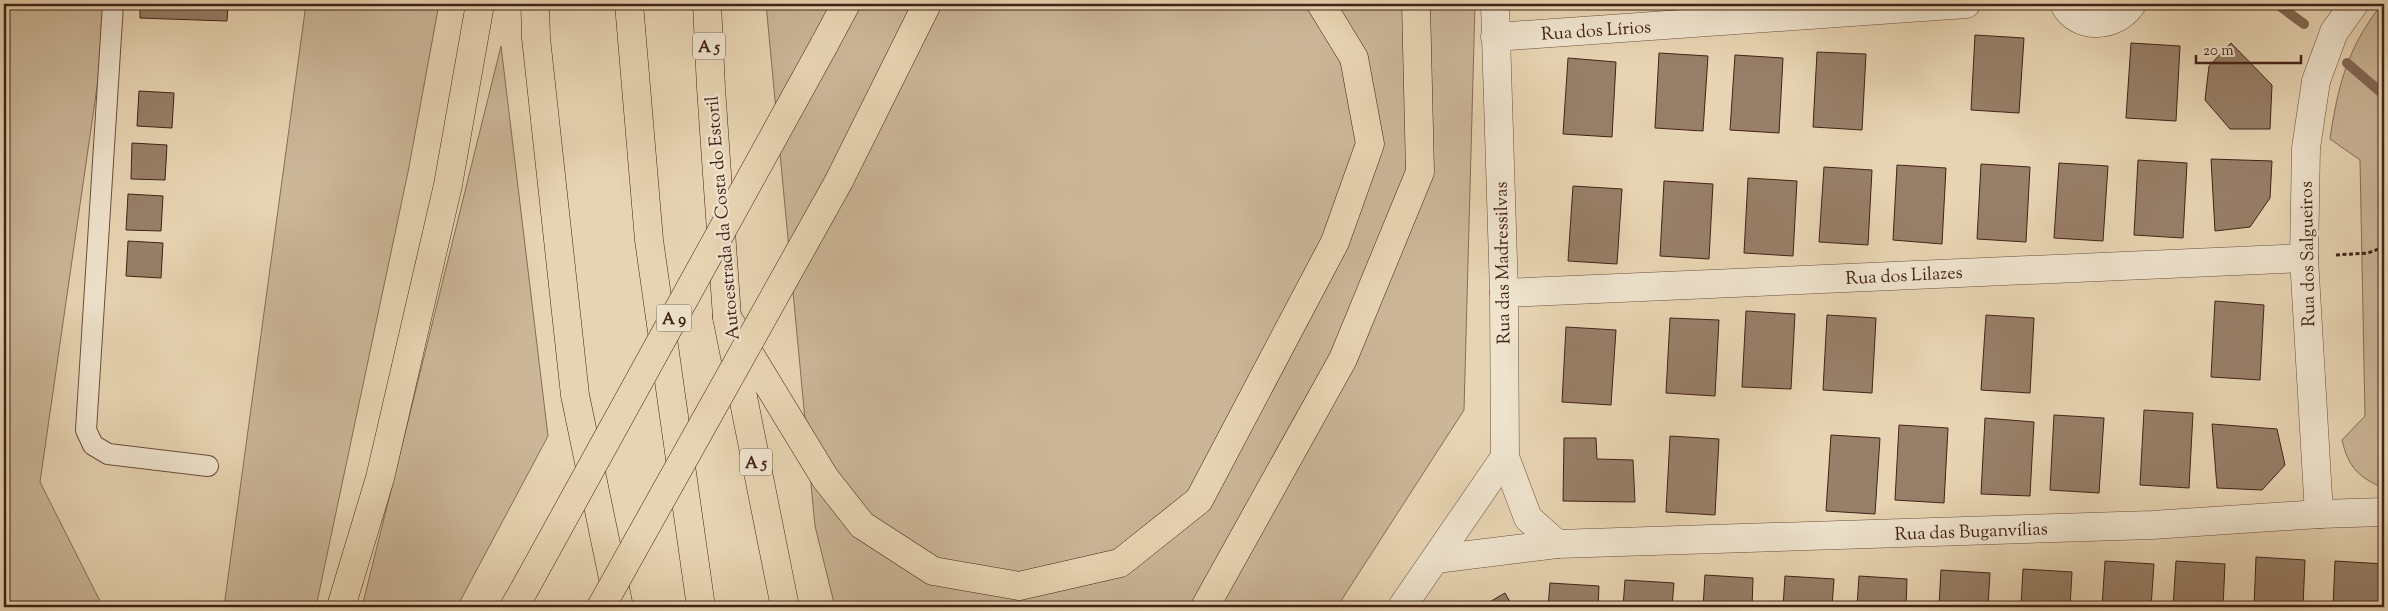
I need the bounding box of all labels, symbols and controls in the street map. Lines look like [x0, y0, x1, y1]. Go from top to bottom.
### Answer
street label: Rua dos Lírios [1540, 15, 1652, 49]
road number: A 5 [693, 32, 725, 59]
scale bar [2196, 32, 2300, 64]
text: 20 m [2203, 41, 2234, 62]
street label: Autoestrada da Costa do Estoril [700, 95, 748, 341]
street label: Rua das Madressilvas [1490, 181, 1518, 345]
street label: Rua dos Salgueiros [2295, 181, 2323, 327]
street label: Rua dos Lilazes [1845, 261, 1963, 293]
road number: A 9 [656, 304, 692, 332]
road number: A 5 [740, 448, 772, 476]
street label: Rua das Buganvílias [1894, 517, 2048, 549]

